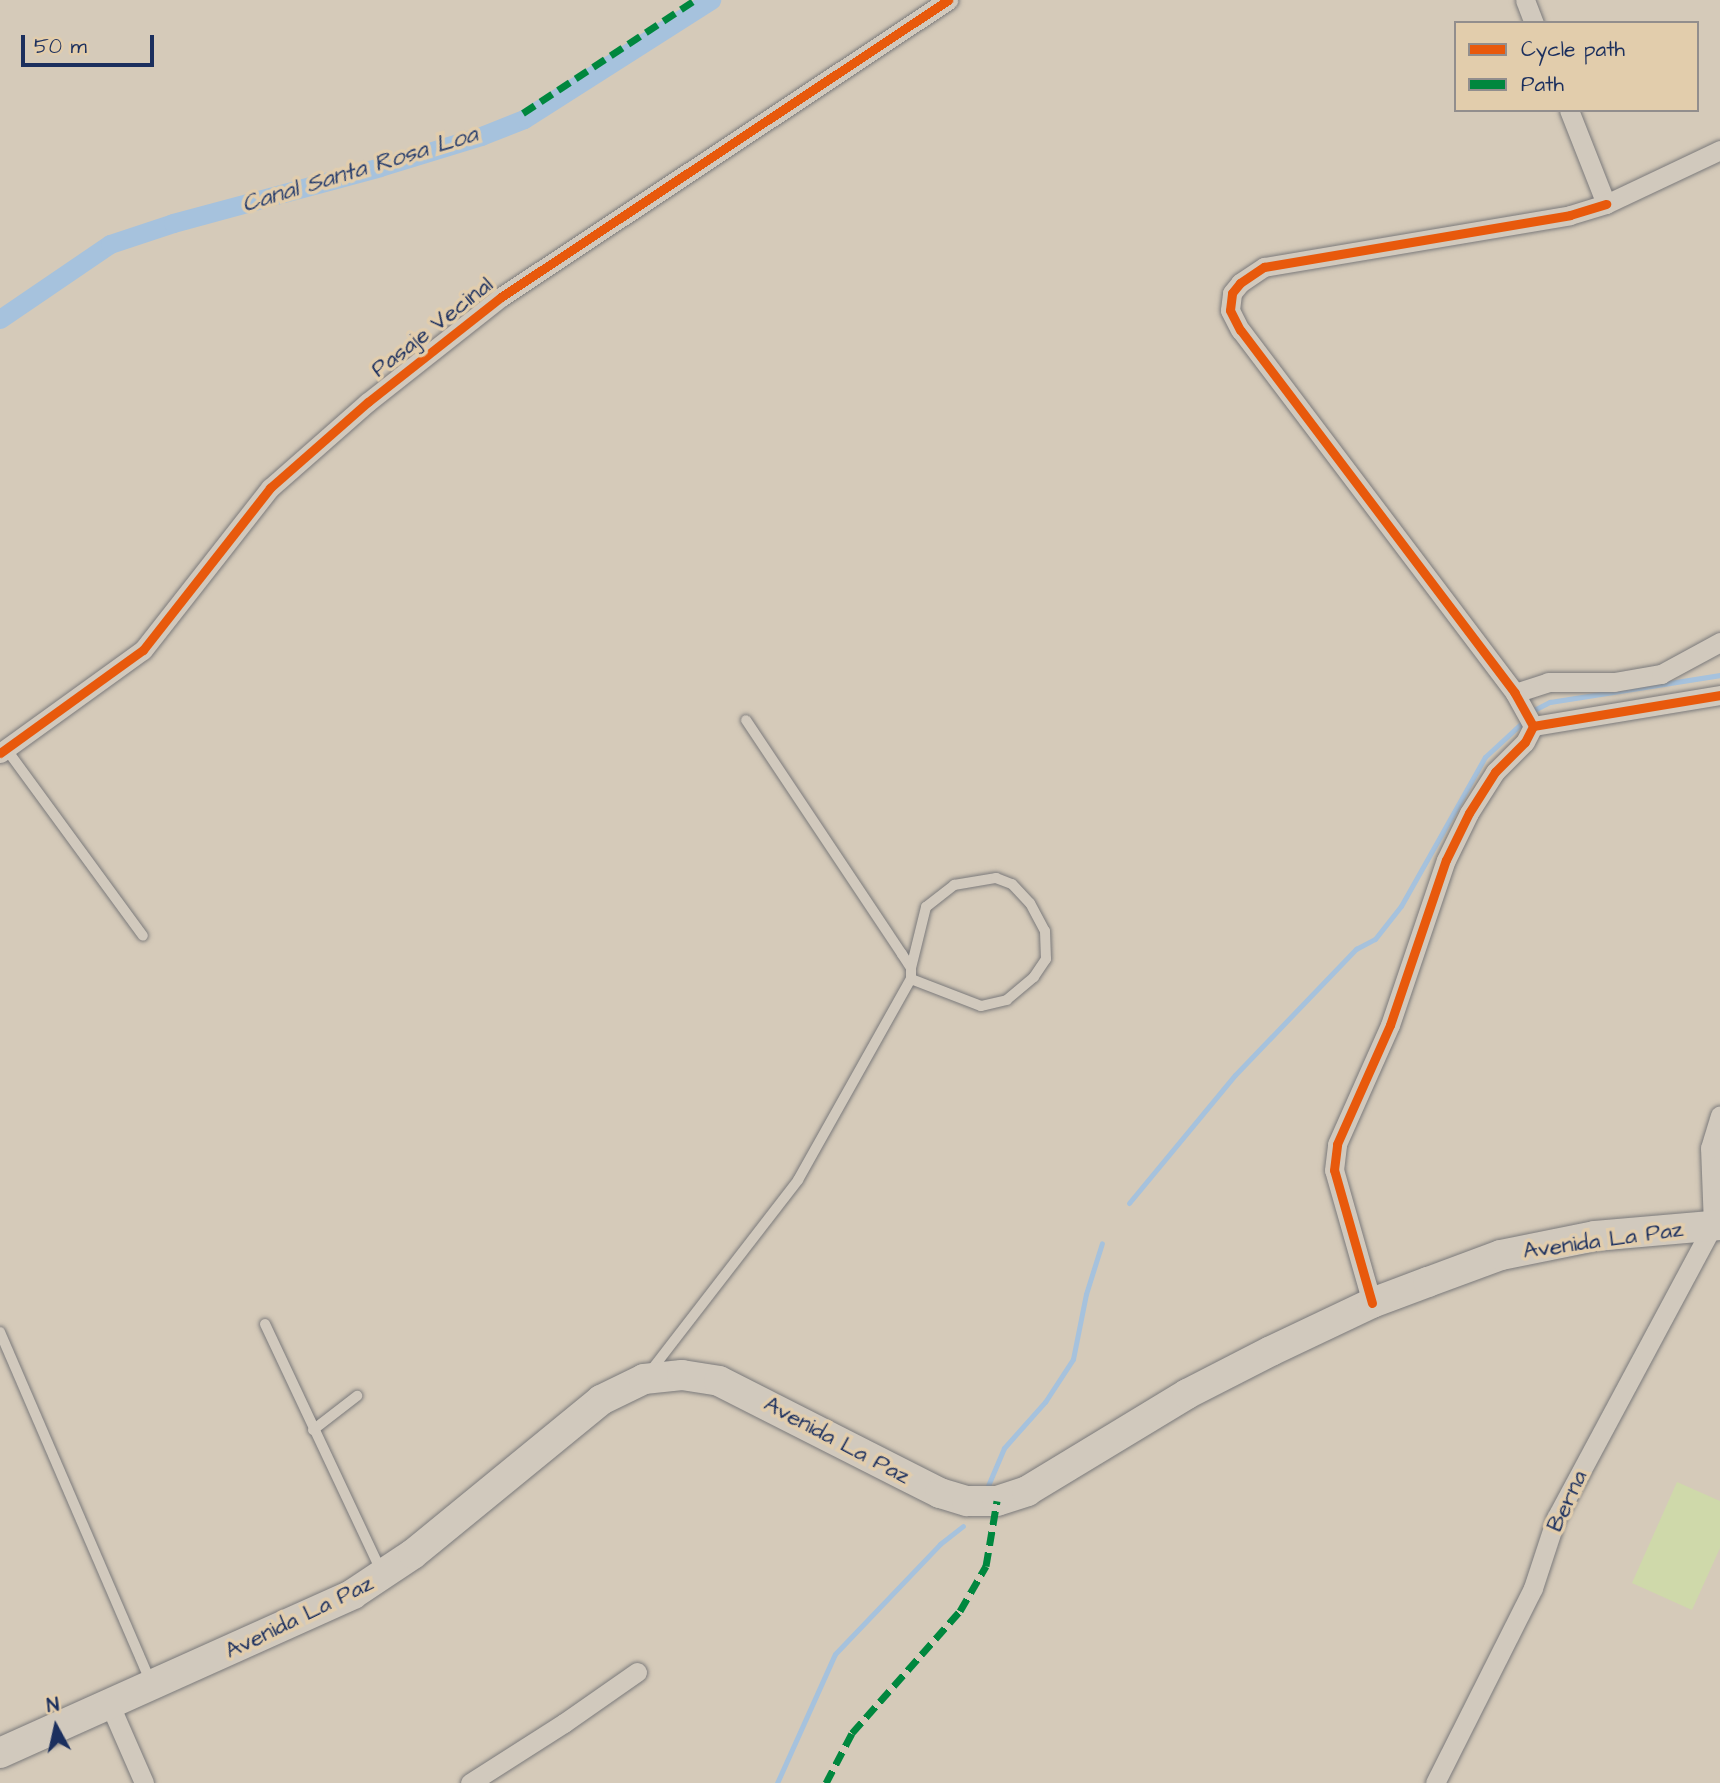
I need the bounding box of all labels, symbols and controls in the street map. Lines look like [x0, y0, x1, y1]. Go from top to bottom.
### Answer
scale bar [24, 21, 158, 65]
legend [1454, 21, 1699, 112]
text: 50 m [34, 32, 87, 61]
text: Cycle path [1521, 35, 1625, 64]
text: Path [1521, 70, 1564, 99]
water label: Canal Santa Rosa Loa [239, 120, 481, 220]
street label: Pasaje Vecinal [366, 271, 498, 383]
street label: Avenida La Paz [1521, 1215, 1685, 1265]
street label: Avenida La Paz [759, 1390, 915, 1490]
street label: Berna [1541, 1466, 1593, 1536]
street label: Avenida La Paz [220, 1569, 378, 1665]
north arrow [21, 1692, 91, 1762]
text: N [45, 1692, 61, 1720]

